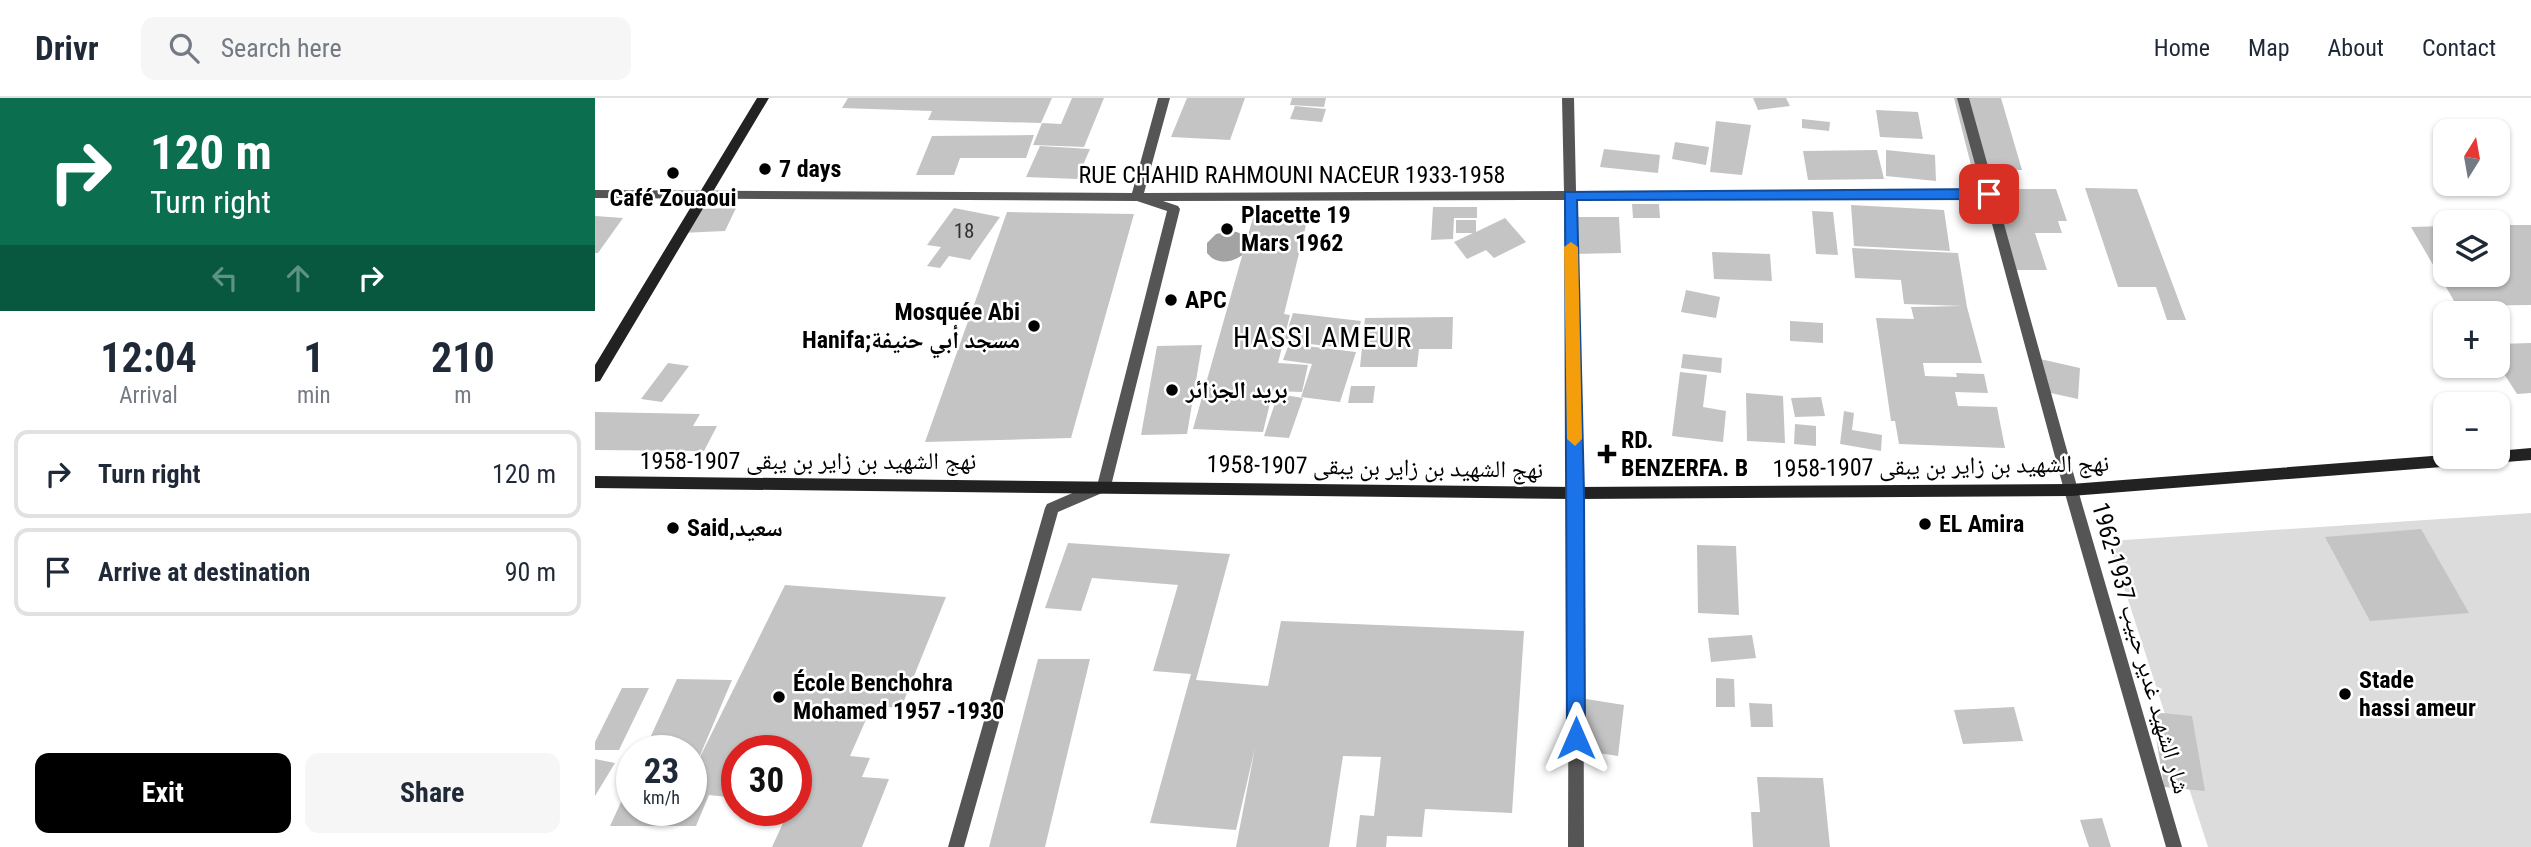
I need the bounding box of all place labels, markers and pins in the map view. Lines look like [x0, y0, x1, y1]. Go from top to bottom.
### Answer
place label: 7 days [779, 155, 841, 183]
marker: 7 days [757, 161, 773, 177]
pin [1959, 164, 2019, 224]
marker: Café Zouaoui [665, 165, 681, 181]
place label: Café Zouaoui [610, 184, 736, 212]
place label: Placette 19 Mars 1962 [1241, 201, 1351, 257]
marker: Placette 19 Mars 1962 [1219, 221, 1235, 237]
place label: APC [1185, 286, 1227, 314]
marker: APC [1163, 292, 1179, 308]
place label: Mosquée Abi Hanifa;مسجد أبي حنيفة [802, 298, 1020, 359]
marker: Mosquée Abi Hanifa;مسجد أبي حنيفة [1026, 318, 1042, 334]
place label: بريد الجزائر [1185, 376, 1288, 404]
marker: بريد الجزائر [1164, 382, 1180, 398]
place label: RD. BENZERFA. B [1621, 426, 1748, 482]
marker: RD. BENZERFA. B [1599, 446, 1615, 462]
place label: EL Amira [1939, 510, 2024, 538]
place label: Said,سعيد [687, 514, 783, 542]
marker: EL Amira [1917, 516, 1933, 532]
marker: Said,سعيد [665, 520, 681, 536]
place label: Stade hassi ameur [2359, 666, 2476, 722]
place label: École Benchohra Mohamed 1957 -1930 [793, 669, 1004, 725]
marker: Stade hassi ameur [2337, 686, 2353, 702]
marker: École Benchohra Mohamed 1957 -1930 [771, 689, 787, 705]

